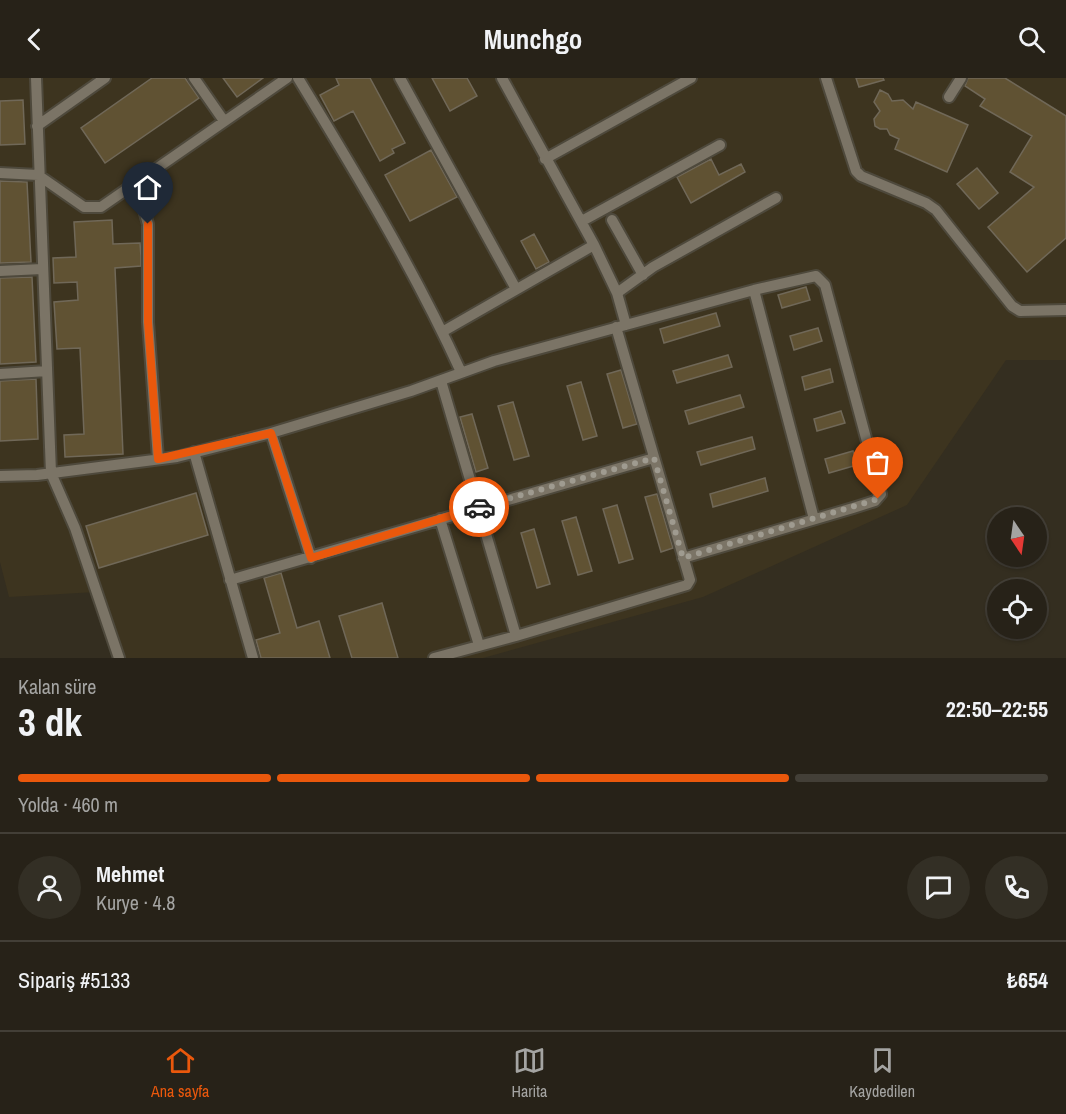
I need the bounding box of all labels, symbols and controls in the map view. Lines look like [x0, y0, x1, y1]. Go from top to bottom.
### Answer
text: Munchgo [484, 21, 582, 57]
icon: back [18, 23, 51, 56]
icon: search [1015, 23, 1048, 56]
pin [122, 162, 173, 224]
icon: home [131, 171, 164, 204]
pin [852, 437, 903, 499]
icon: bag [861, 446, 894, 479]
courier [449, 477, 509, 537]
icon: car [463, 491, 496, 524]
north arrow [987, 507, 1047, 567]
map controls [987, 507, 1047, 639]
button: locate [987, 579, 1047, 639]
text: Kalan süre [18, 673, 96, 700]
text: 22:50–22:55 [946, 694, 1048, 724]
text: 3 dk [18, 696, 82, 748]
text: Yolda · 460 m [18, 791, 118, 818]
button: person [18, 856, 81, 919]
button: chat [907, 856, 970, 919]
button: phone [985, 856, 1048, 919]
text: Mehmet [96, 859, 164, 889]
text: Kurye · 4.8 [96, 889, 175, 916]
text: Sipariş #5133 [18, 965, 130, 995]
text: ₺654 [1007, 965, 1048, 995]
tab: Ana sayfa [151, 1044, 209, 1102]
tab: Harita [511, 1044, 547, 1102]
tab: Kaydedilen [849, 1044, 915, 1102]

